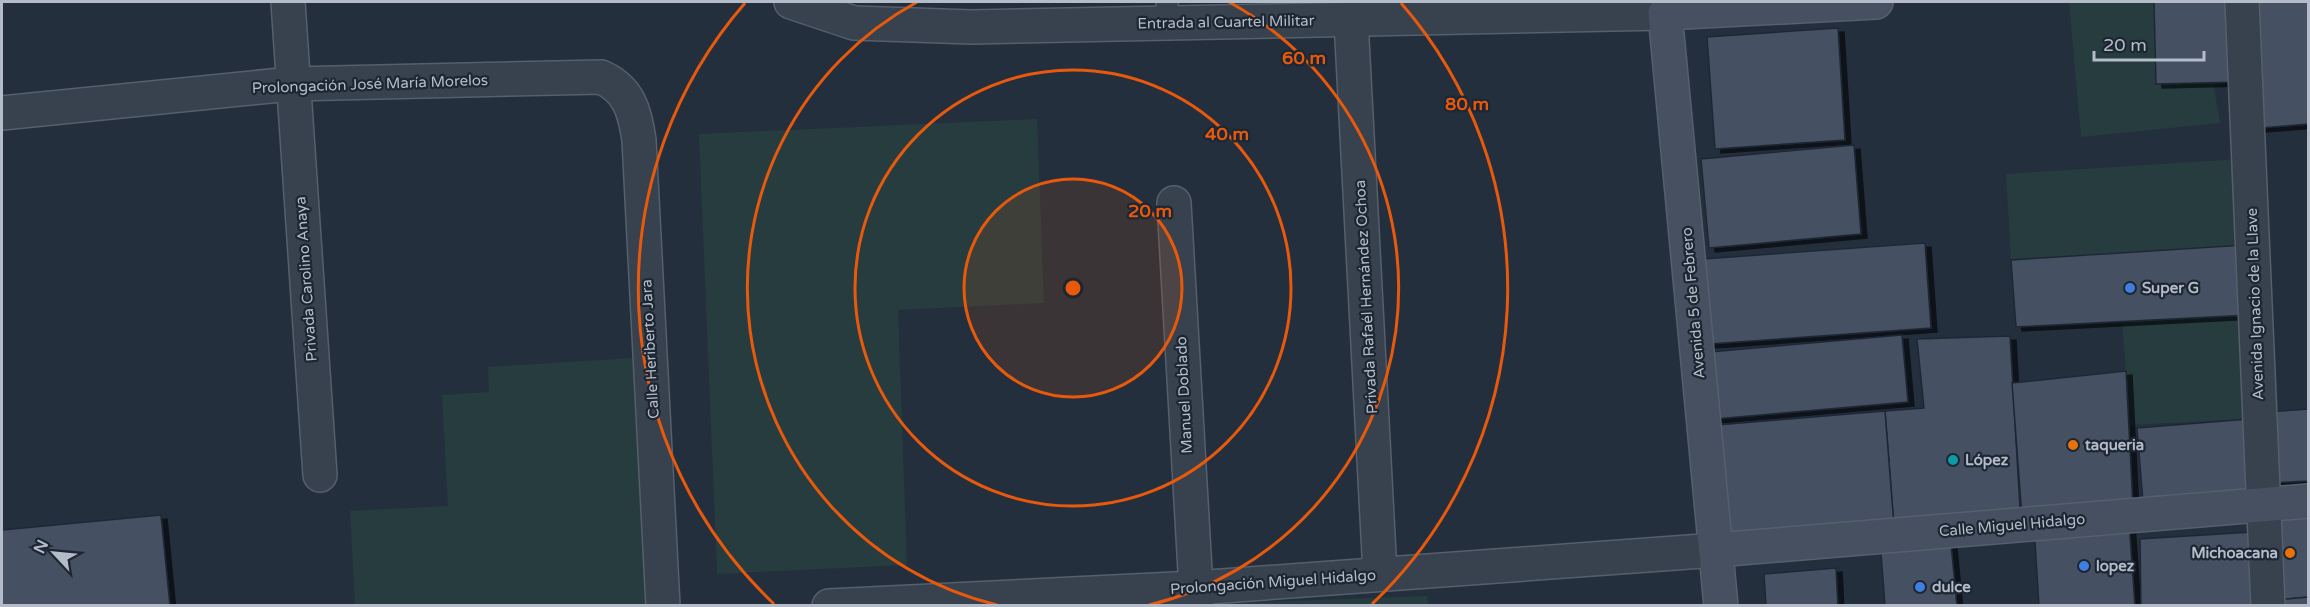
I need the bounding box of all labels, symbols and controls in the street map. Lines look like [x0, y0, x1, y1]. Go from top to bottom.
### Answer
street label: Entrada al Cuartel Militar [1137, 11, 1315, 33]
scale bar [2094, 24, 2204, 62]
text: 20 m [2103, 34, 2147, 56]
text: 60 m [1282, 47, 1326, 69]
street label: Prolongación José María Morelos [252, 71, 488, 97]
text: 80 m [1445, 93, 1489, 115]
text: 40 m [1205, 123, 1249, 145]
street label: Privada Rafaél Hernández Ochoa [1351, 179, 1381, 415]
street label: Privada Carolino Anaya [291, 196, 321, 362]
text: 20 m [1128, 200, 1172, 222]
street label: Avenida Ignacio de la Llave [2243, 208, 2267, 400]
street label: Avenida 5 de Febrero [1677, 227, 1709, 379]
centre of rings [1063, 278, 1083, 298]
street label: Calle Heriberto Jara [637, 279, 663, 419]
place label: Super G [2142, 279, 2199, 298]
marker: Super G [2123, 281, 2137, 295]
street label: Manuel Doblado [1172, 336, 1196, 454]
place label: taqueria [2084, 436, 2144, 455]
marker: taqueria [2066, 438, 2080, 452]
place label: López [1965, 451, 2009, 470]
marker: López [1946, 453, 1960, 467]
street label: Calle Miguel Hidalgo [1938, 510, 2086, 540]
north arrow [24, 523, 84, 583]
text: N [30, 537, 53, 557]
place label: Michoacana [2191, 544, 2278, 562]
marker: Michoacana [2283, 546, 2297, 560]
place label: lopez [2096, 557, 2135, 576]
marker: lopez [2077, 559, 2091, 573]
street label: Prolongación Miguel Hidalgo [1169, 566, 1377, 598]
place label: dulce [1932, 578, 1971, 596]
marker: dulce [1913, 580, 1927, 594]

